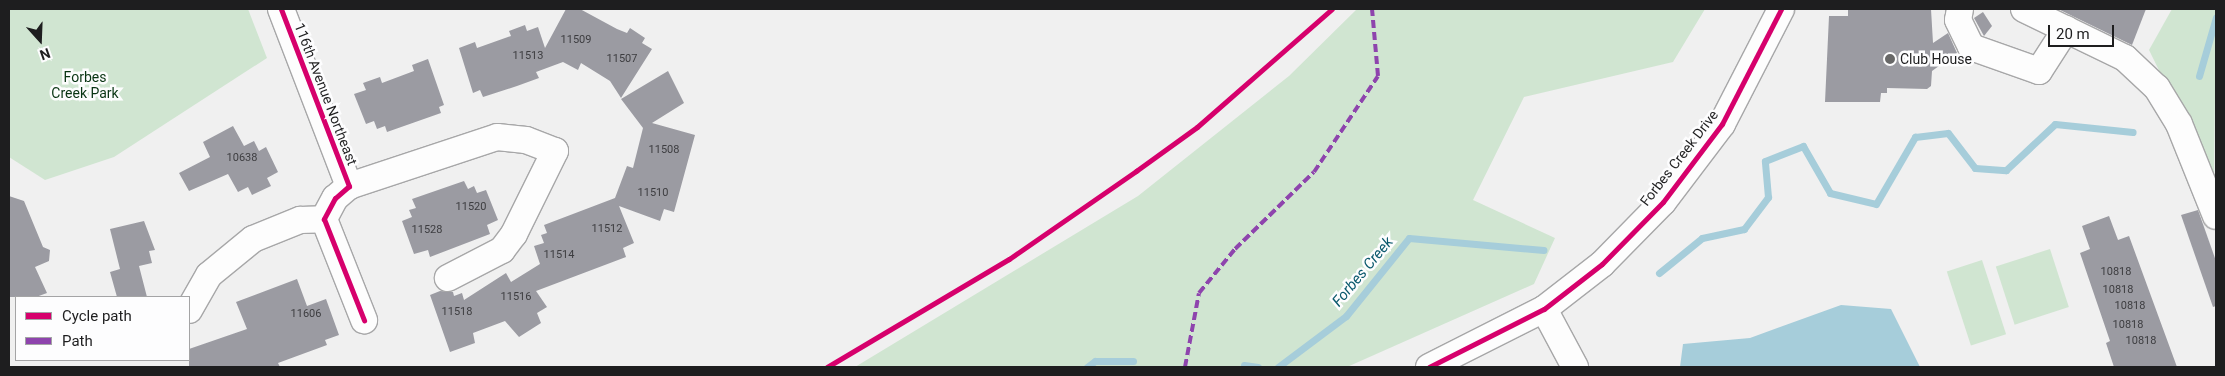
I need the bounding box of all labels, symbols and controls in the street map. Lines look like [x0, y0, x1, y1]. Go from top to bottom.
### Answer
north arrow [15, 15, 65, 65]
scale bar [2050, 15, 2116, 47]
street label: 116th Avenue Northeast [291, 21, 361, 167]
text: 20 m [2056, 25, 2090, 43]
house number: 11509 [561, 33, 591, 47]
text: N [38, 45, 53, 63]
house number: 11513 [513, 49, 543, 63]
place label: Club House [1900, 51, 1972, 67]
house number: 11507 [607, 52, 637, 66]
marker: Club House [1884, 53, 1896, 65]
park label: Forbes Creek Park [51, 69, 119, 102]
street label: Forbes Creek Drive [1636, 107, 1722, 209]
house number: 11508 [649, 143, 679, 157]
house number: 10638 [227, 151, 257, 165]
house number: 11510 [638, 186, 668, 200]
house number: 11520 [456, 200, 486, 214]
house number: 11512 [592, 222, 622, 236]
house number: 11528 [412, 223, 442, 237]
water label: Forbes Creek [1329, 234, 1397, 310]
house number: 11514 [544, 248, 574, 262]
house number: 10818 [2101, 265, 2131, 279]
house number: 10818 [2103, 283, 2133, 297]
house number: 11516 [501, 290, 531, 304]
legend [15, 296, 190, 361]
house number: 10818 [2115, 299, 2145, 313]
house number: 11518 [442, 305, 472, 319]
text: Cycle path [62, 307, 132, 325]
house number: 11606 [291, 307, 321, 321]
house number: 10818 [2113, 318, 2143, 332]
text: Path [62, 332, 93, 350]
house number: 10818 [2126, 334, 2156, 348]

